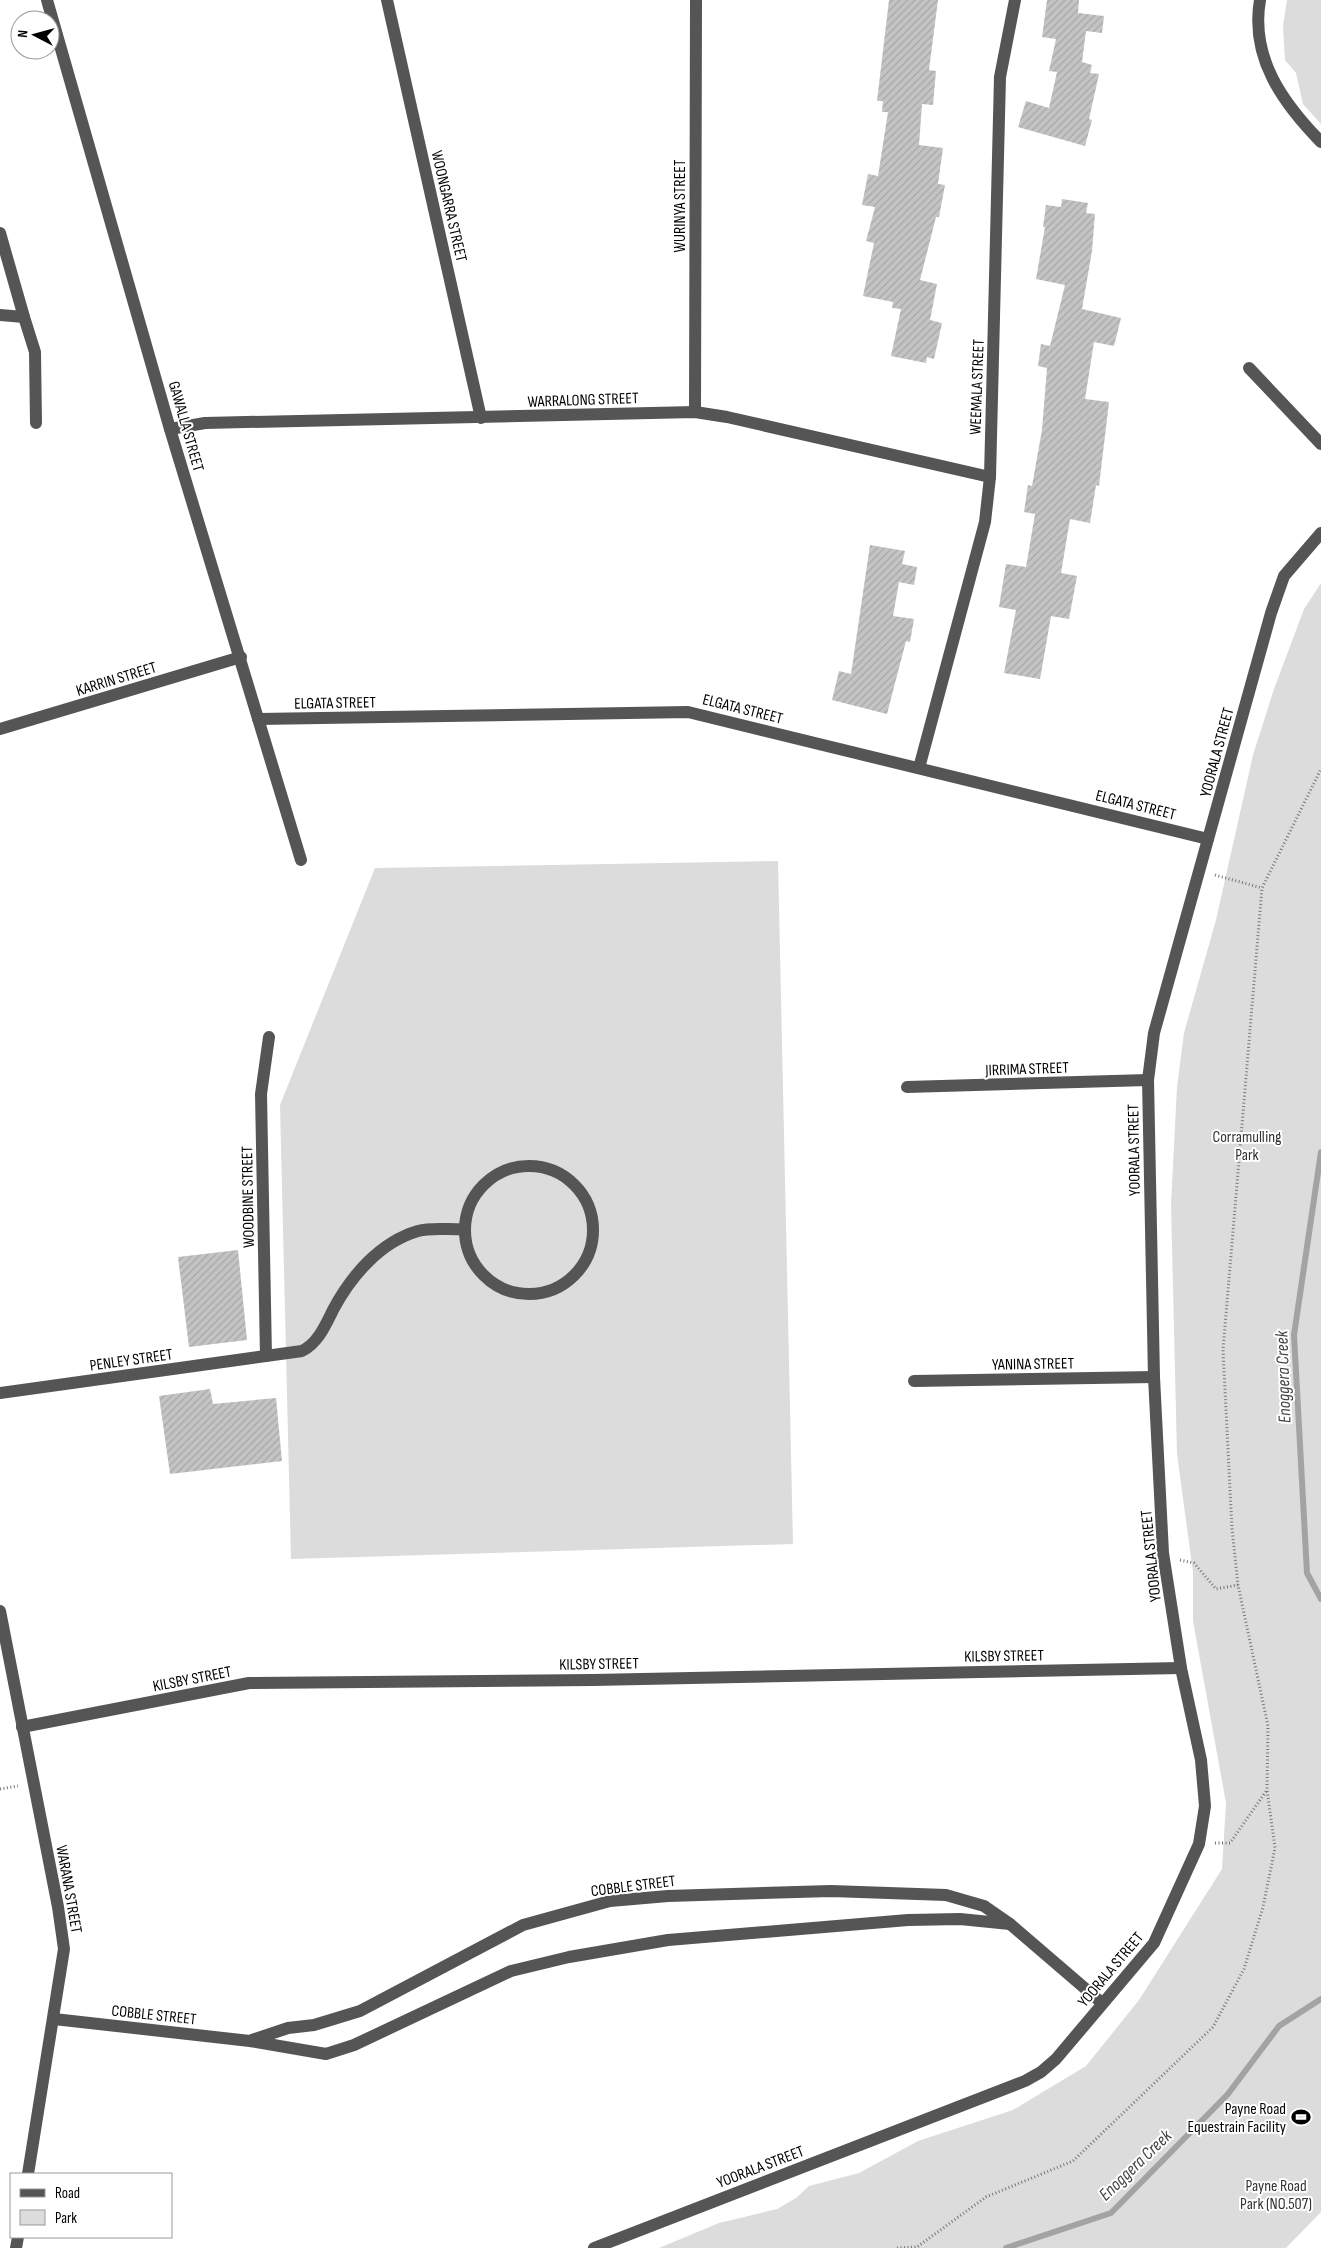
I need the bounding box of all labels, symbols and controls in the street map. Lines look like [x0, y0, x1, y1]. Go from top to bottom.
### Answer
north arrow [10, 10, 60, 60]
text: N [14, 29, 31, 38]
street label: WOONGARRA STREET [427, 149, 471, 264]
street label: WURINYA STREET [671, 159, 690, 252]
street label: WEEMALA STREET [966, 338, 989, 435]
street label: GAWALLA STREET [164, 379, 208, 474]
street label: WARRALONG STREET [527, 389, 639, 412]
street label: KARRIN STREET [74, 658, 159, 701]
street label: ELGATA STREET [701, 690, 785, 729]
street label: ELGATA STREET [294, 693, 377, 714]
street label: YOORALA STREET [1196, 705, 1239, 799]
street label: ELGATA STREET [1094, 786, 1178, 825]
street label: JIRRIMA STREET [984, 1059, 1070, 1080]
street label: YOORALA STREET [1124, 1103, 1145, 1196]
park label: Corramulling Park [1213, 1128, 1281, 1165]
street label: WOODBINE STREET [238, 1145, 259, 1248]
water label: Enoggera Creek [1271, 1329, 1296, 1424]
street label: PENLEY STREET [89, 1345, 174, 1376]
street label: YANINA STREET [992, 1354, 1075, 1375]
street label: YOORALA STREET [1137, 1509, 1166, 1603]
street label: KILSBY STREET [964, 1646, 1044, 1667]
street label: KILSBY STREET [559, 1654, 639, 1675]
street label: KILSBY STREET [151, 1662, 234, 1696]
street label: WARANA STREET [51, 1844, 86, 1935]
street label: COBBLE STREET [590, 1872, 677, 1901]
street label: YOORALA STREET [1074, 1928, 1148, 2011]
street label: COBBLE STREET [111, 2002, 198, 2029]
place label: Payne Road Equestrain Facility [1188, 2100, 1286, 2137]
sports icon: Payne Road Equestrain Facility [1290, 2106, 1312, 2128]
water label: Enoggera Creek [1095, 2125, 1177, 2205]
street label: YOORALA STREET [714, 2142, 807, 2193]
legend [10, 2173, 172, 2238]
park label: Payne Road Park (NO.507) [1240, 2177, 1312, 2214]
text: Road [55, 2184, 80, 2203]
text: Park [55, 2209, 77, 2228]

